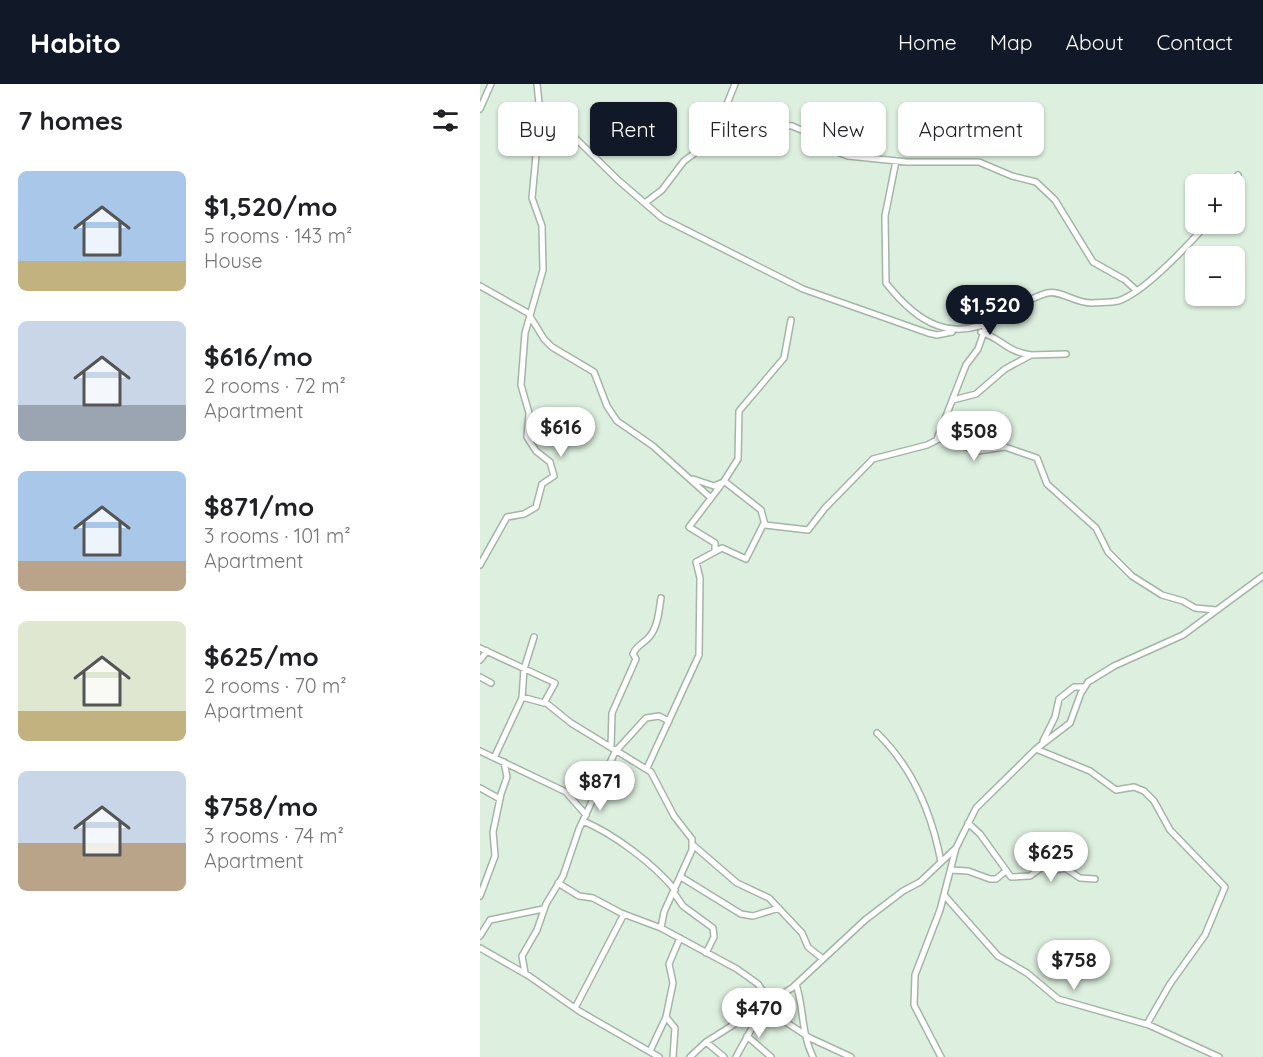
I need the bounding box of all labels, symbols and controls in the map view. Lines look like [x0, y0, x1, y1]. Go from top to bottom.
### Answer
text: Habito [30, 25, 121, 60]
text: Home [898, 29, 957, 55]
text: Map [990, 29, 1033, 55]
text: About [1066, 29, 1124, 55]
text: Contact [1157, 29, 1233, 55]
chip: Buy [498, 102, 578, 156]
chip: Rent [590, 102, 677, 156]
chip: Filters [689, 102, 789, 156]
chip: New [801, 102, 886, 156]
chip: Apartment [898, 102, 1044, 156]
text: 7 homes [18, 104, 123, 137]
icon: filters [429, 104, 462, 137]
map controls [1185, 174, 1245, 306]
button: + [1185, 174, 1245, 234]
text: $1,520/mo [204, 190, 337, 223]
icon: home [66, 195, 138, 267]
text: 5 rooms · 143 m² [204, 223, 352, 248]
button: − [1185, 246, 1245, 306]
text: House [204, 248, 263, 273]
pin: $1,520 [941, 285, 1039, 336]
text: $1,520 [960, 292, 1020, 317]
text: $616/mo [204, 340, 313, 373]
icon: home [66, 345, 138, 417]
text: 2 rooms · 72 m² [204, 373, 346, 398]
text: Apartment [204, 398, 304, 423]
pin: $616 [525, 407, 597, 458]
pin: $508 [938, 411, 1010, 462]
text: $616 [540, 414, 582, 439]
text: $508 [951, 418, 997, 443]
text: $871/mo [204, 490, 314, 523]
icon: home [66, 495, 138, 567]
text: 3 rooms · 101 m² [204, 523, 351, 548]
text: Apartment [204, 548, 304, 573]
text: $625/mo [204, 640, 319, 673]
icon: home [66, 645, 138, 717]
text: 2 rooms · 70 m² [204, 673, 347, 698]
text: Apartment [204, 698, 304, 723]
pin: $871 [564, 761, 636, 812]
text: $871 [579, 768, 621, 793]
text: $758/mo [204, 790, 318, 823]
icon: home [66, 795, 138, 867]
text: 3 rooms · 74 m² [204, 823, 344, 848]
pin: $625 [1015, 832, 1087, 883]
text: $625 [1028, 839, 1074, 864]
text: Apartment [204, 848, 304, 873]
pin: $758 [1038, 940, 1110, 991]
text: $758 [1051, 947, 1097, 972]
pin: $470 [723, 988, 795, 1039]
text: $470 [736, 995, 782, 1020]

